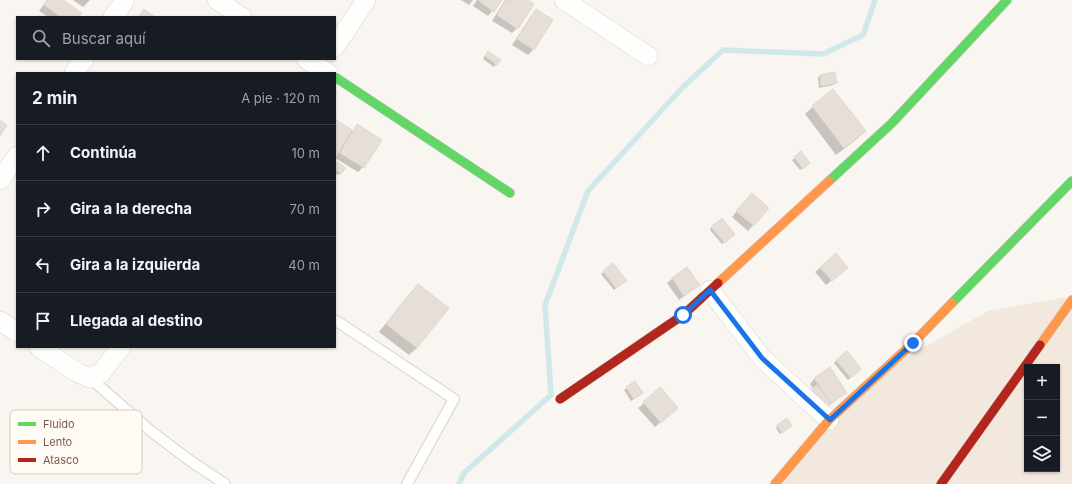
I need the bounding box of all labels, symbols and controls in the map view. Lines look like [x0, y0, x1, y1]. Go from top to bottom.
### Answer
search box [16, 16, 336, 60]
icon: search [30, 27, 52, 49]
text: Buscar aquí [62, 29, 146, 48]
text: 2 min [32, 88, 77, 108]
text: A pie · 120 m [241, 90, 320, 106]
icon: ahead [32, 142, 54, 164]
text: Continúa [70, 143, 137, 162]
text: 10 m [291, 145, 320, 161]
icon: right [32, 198, 54, 220]
text: Gira a la derecha [70, 199, 192, 218]
text: 70 m [290, 201, 320, 217]
icon: left [32, 254, 54, 276]
text: Gira a la izquierda [70, 255, 200, 274]
text: 40 m [288, 257, 320, 273]
route start [674, 306, 692, 324]
icon: arrive [32, 310, 54, 332]
text: Llegada al destino [70, 311, 203, 330]
route end [904, 334, 922, 352]
map controls [1024, 364, 1060, 472]
button: + [1024, 364, 1060, 400]
button: − [1024, 400, 1060, 436]
legend [10, 410, 142, 474]
text: Fluido [43, 417, 75, 431]
text: Lento [43, 435, 73, 449]
button: layers [1024, 436, 1060, 472]
text: Atasco [43, 453, 79, 467]

